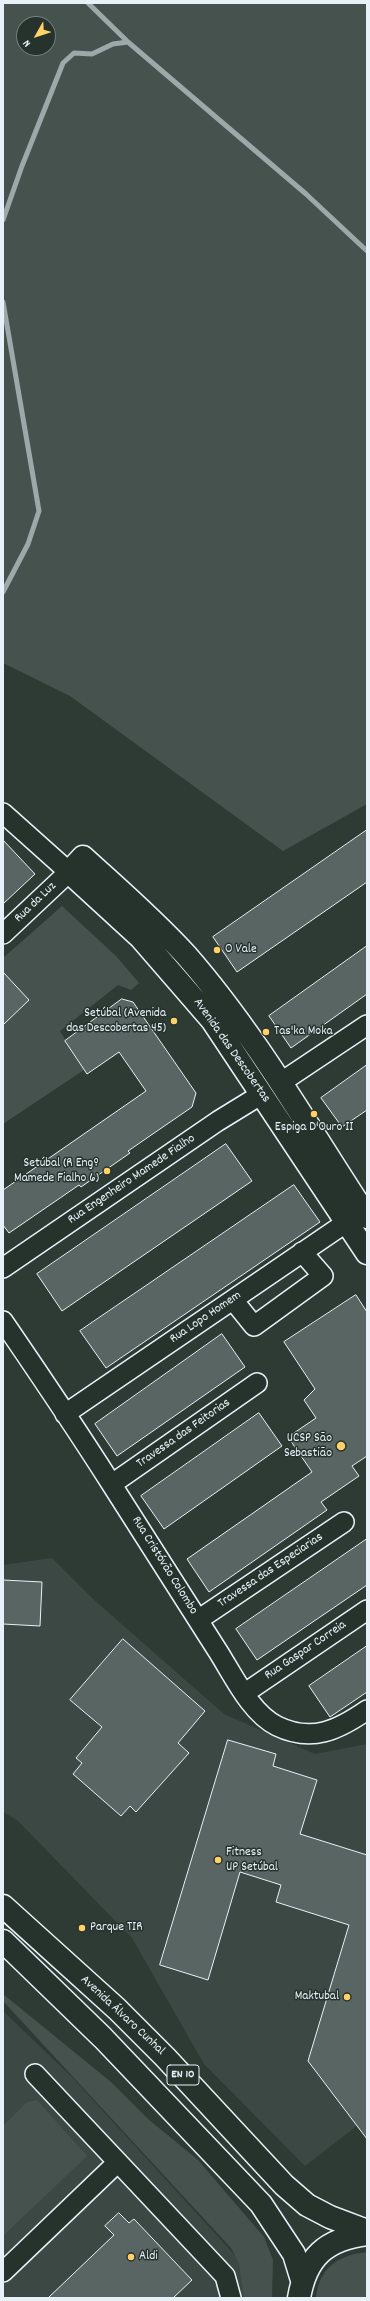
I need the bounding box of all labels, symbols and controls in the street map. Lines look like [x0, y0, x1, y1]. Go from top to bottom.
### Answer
north arrow [16, 16, 56, 56]
text: N [20, 36, 35, 50]
street label: Rua da Luz [12, 879, 60, 927]
place label: O Vale [225, 942, 257, 958]
marker: O Vale [212, 945, 222, 955]
street label: Avenida das Descobertas [189, 996, 273, 1106]
place label: Setúbal (Avenida das Descobertas 45) [66, 1006, 166, 1037]
marker: Setúbal (Avenida das Descobertas 45) [169, 1016, 179, 1026]
place label: Tas'ka Moka [274, 1024, 333, 1040]
marker: Tas'ka Moka [261, 1027, 271, 1037]
marker: Espiga D'Ouro II [309, 1109, 319, 1119]
place label: Espiga D'Ouro II [275, 1120, 353, 1136]
street label: Rua Engenheiro Mamede Fialho [65, 1132, 199, 1228]
place label: Setúbal (R Engº Mamede Fialho 6) [14, 1156, 99, 1187]
marker: Setúbal (R Engº Mamede Fialho 6) [102, 1166, 112, 1176]
street label: Rua Lopo Homem [167, 1288, 245, 1348]
street label: Travessa das Feitorias [134, 1396, 234, 1472]
place label: UCSP São Sebastião [284, 1431, 332, 1462]
marker: UCSP São Sebastião [335, 1440, 347, 1452]
street label: Rua Cristóvão Colombo [128, 1514, 200, 1618]
street label: Travessa das Especiarias [215, 1530, 327, 1612]
street label: Rua Gaspar Correia [262, 1618, 350, 1684]
place label: Fitness UP Setúbal [226, 1845, 278, 1876]
marker: Fitness UP Setúbal [213, 1855, 223, 1865]
place label: Parque TIR [90, 1920, 142, 1936]
marker: Parque TIR [77, 1923, 87, 1933]
street label: Avenida Álvaro Cunhal [76, 1973, 168, 2059]
place label: Maktubal [295, 1989, 339, 2005]
marker: Maktubal [342, 1992, 352, 2002]
road number: EN 10 [167, 2065, 199, 2085]
place label: Aldi [139, 2249, 158, 2265]
marker: Aldi [126, 2252, 136, 2262]

